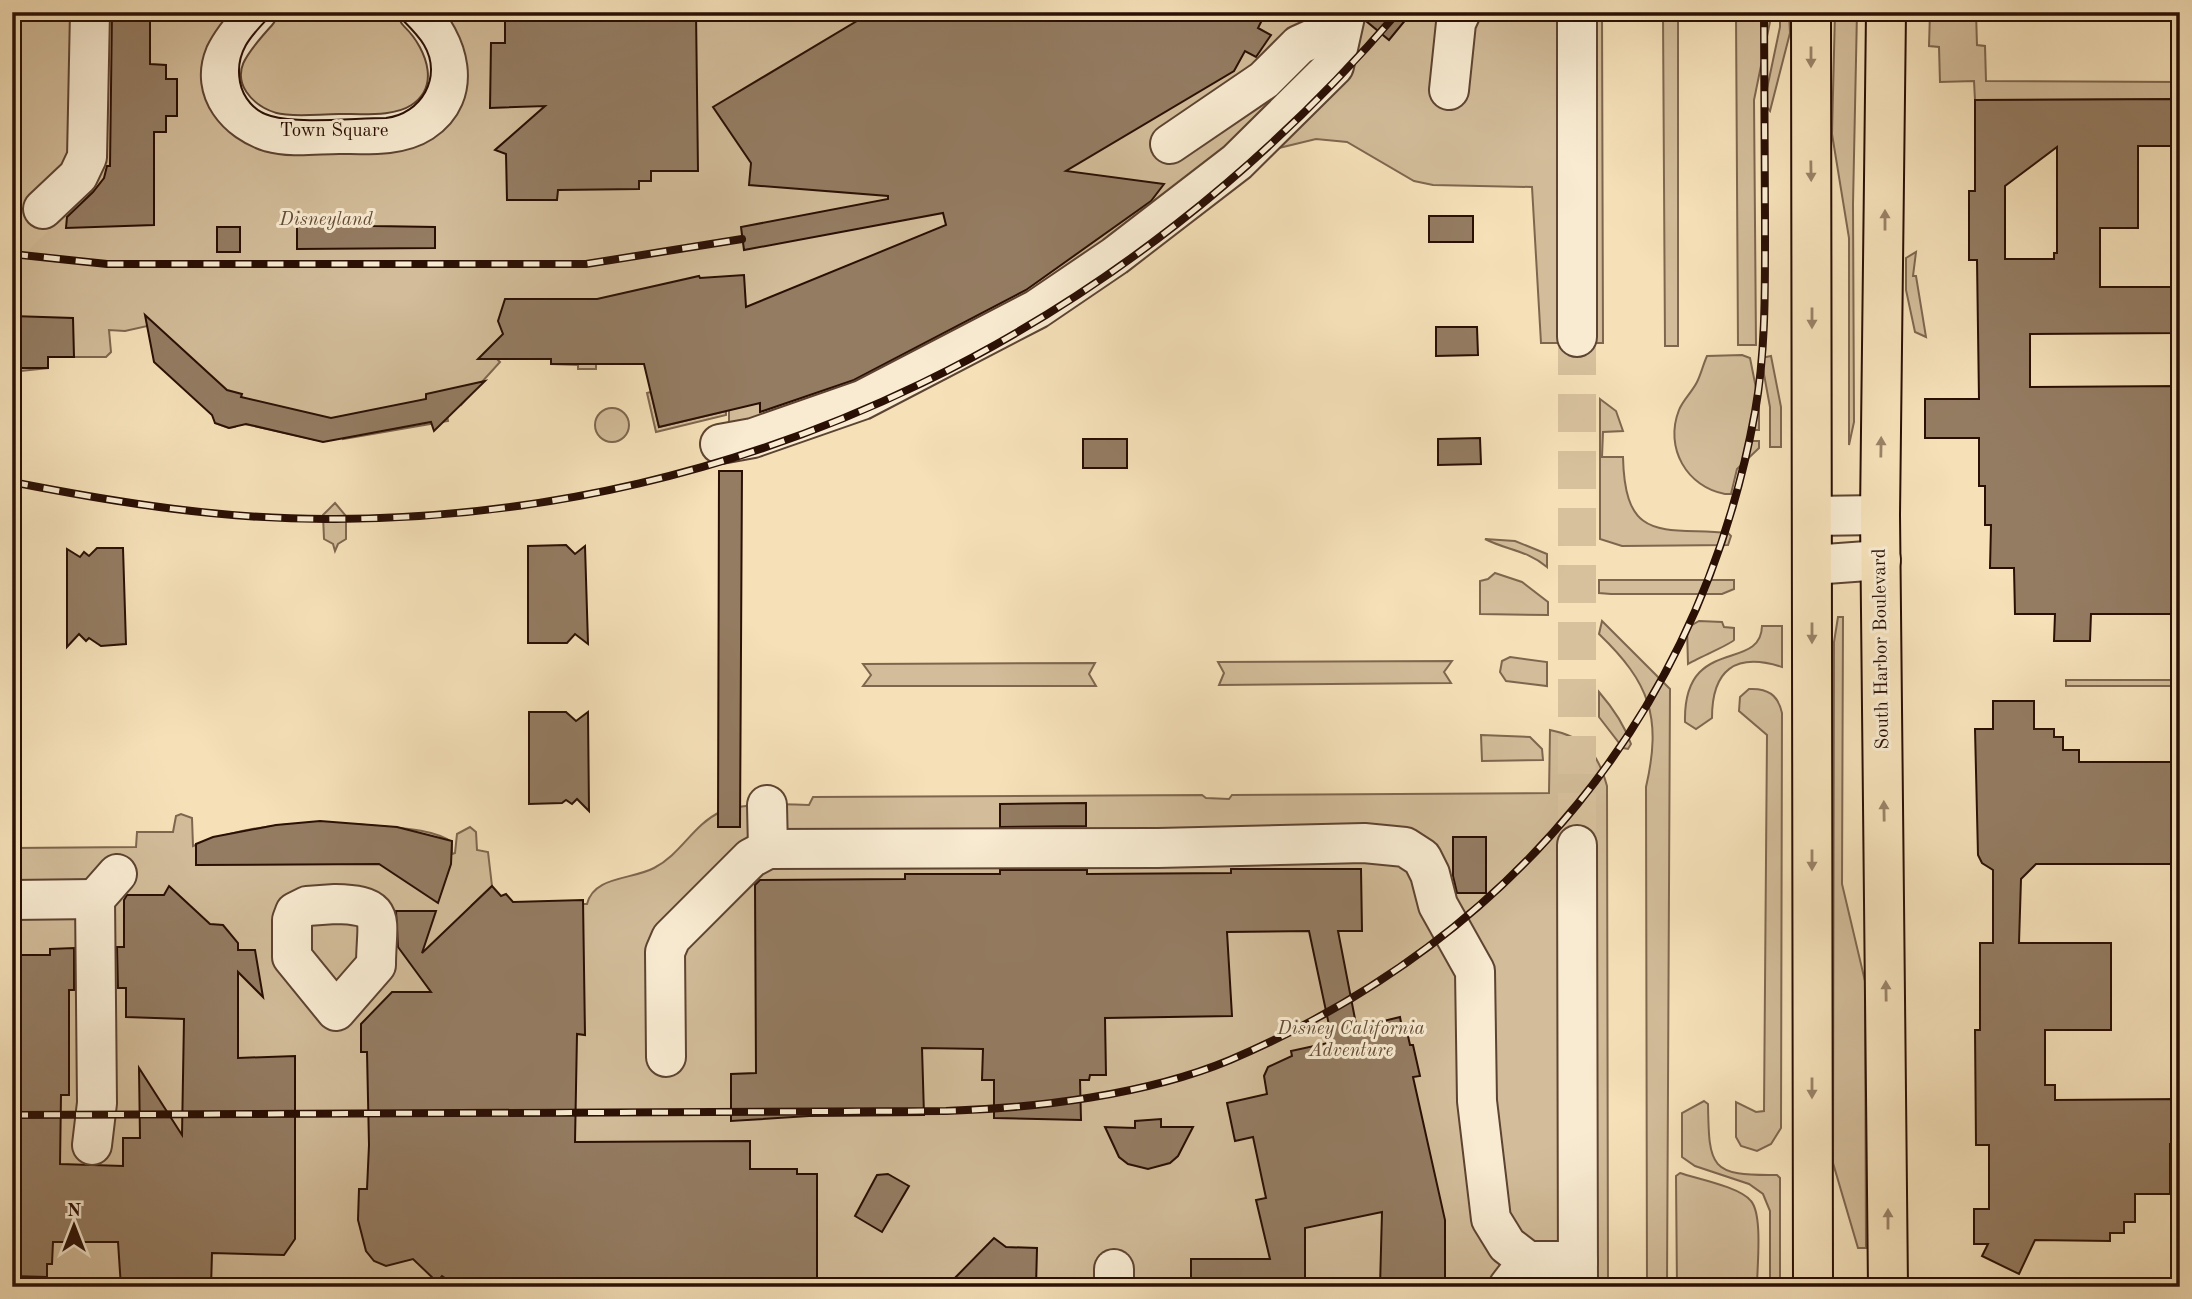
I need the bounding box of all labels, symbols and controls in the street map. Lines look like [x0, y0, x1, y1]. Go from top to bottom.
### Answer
one-way arrow [1805, 47, 1817, 69]
street label: Town Square [279, 122, 389, 141]
one-way arrow [1805, 160, 1817, 182]
one-way arrow [1879, 208, 1891, 230]
park label: Disneyland [278, 211, 374, 230]
one-way arrow [1806, 307, 1818, 329]
one-way arrow [1876, 436, 1887, 458]
street label: South Harbor Boulevard [1871, 548, 1893, 750]
one-way arrow [1806, 622, 1818, 644]
one-way arrow [1878, 799, 1890, 821]
one-way arrow [1806, 850, 1818, 872]
one-way arrow [1880, 980, 1892, 1002]
park label: Disney California Adventure [1276, 1020, 1425, 1061]
one-way arrow [1807, 1077, 1818, 1099]
north arrow [38, 1190, 108, 1260]
text: N [67, 1202, 82, 1221]
one-way arrow [1882, 1207, 1893, 1229]

